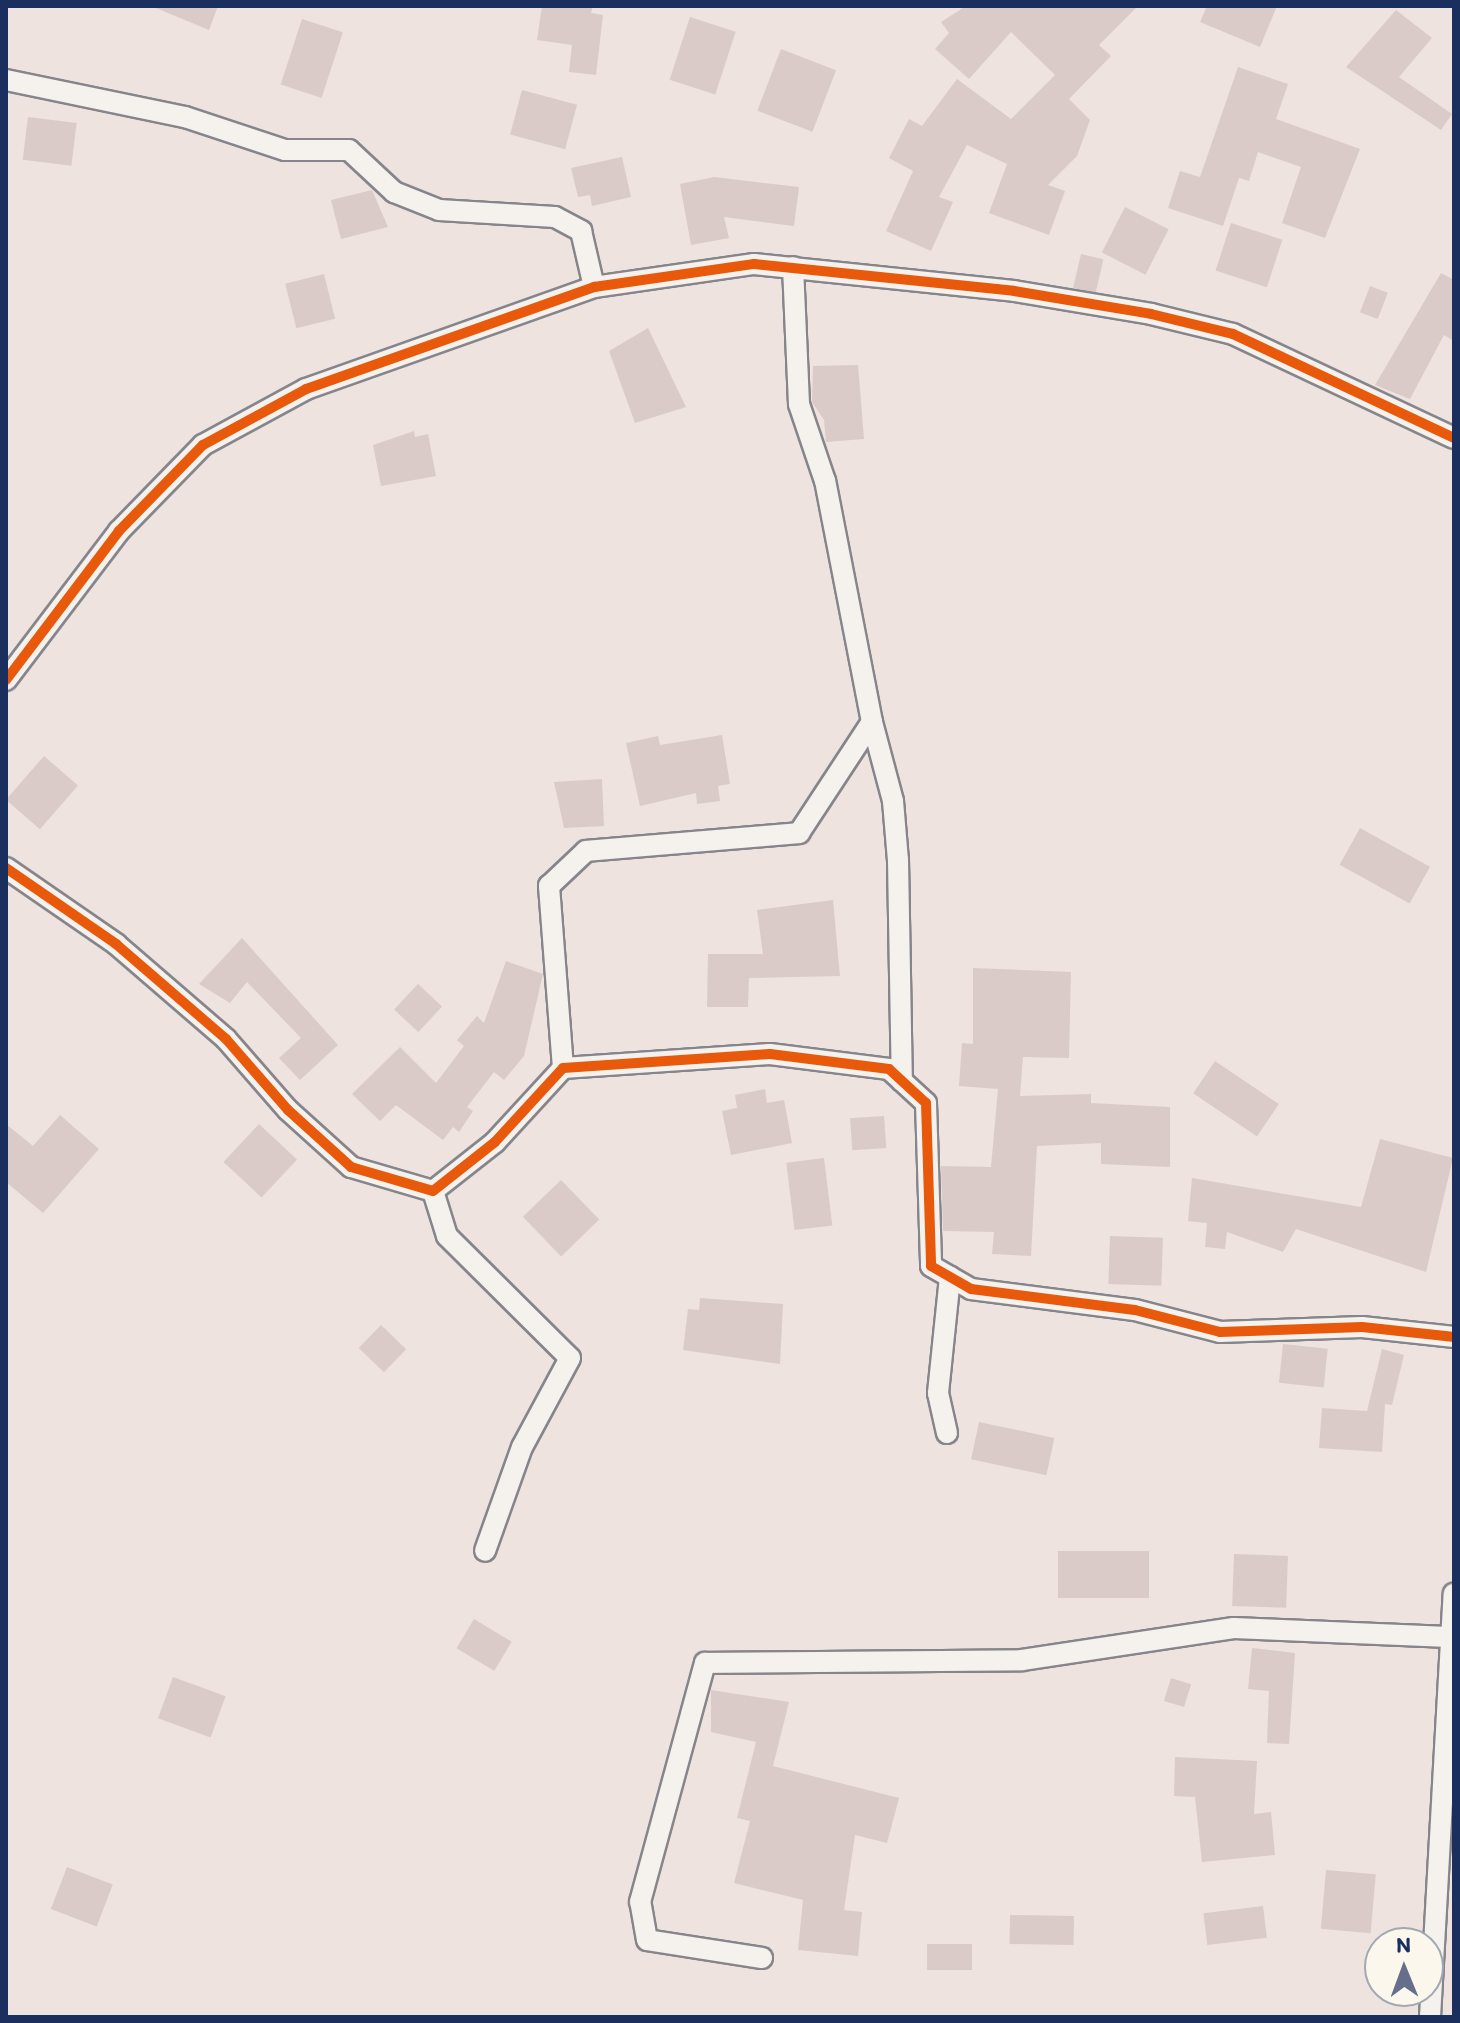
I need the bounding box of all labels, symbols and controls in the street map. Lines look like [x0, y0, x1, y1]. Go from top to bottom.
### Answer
north arrow [1364, 1927, 1444, 2007]
text: N [1396, 1931, 1411, 1958]

